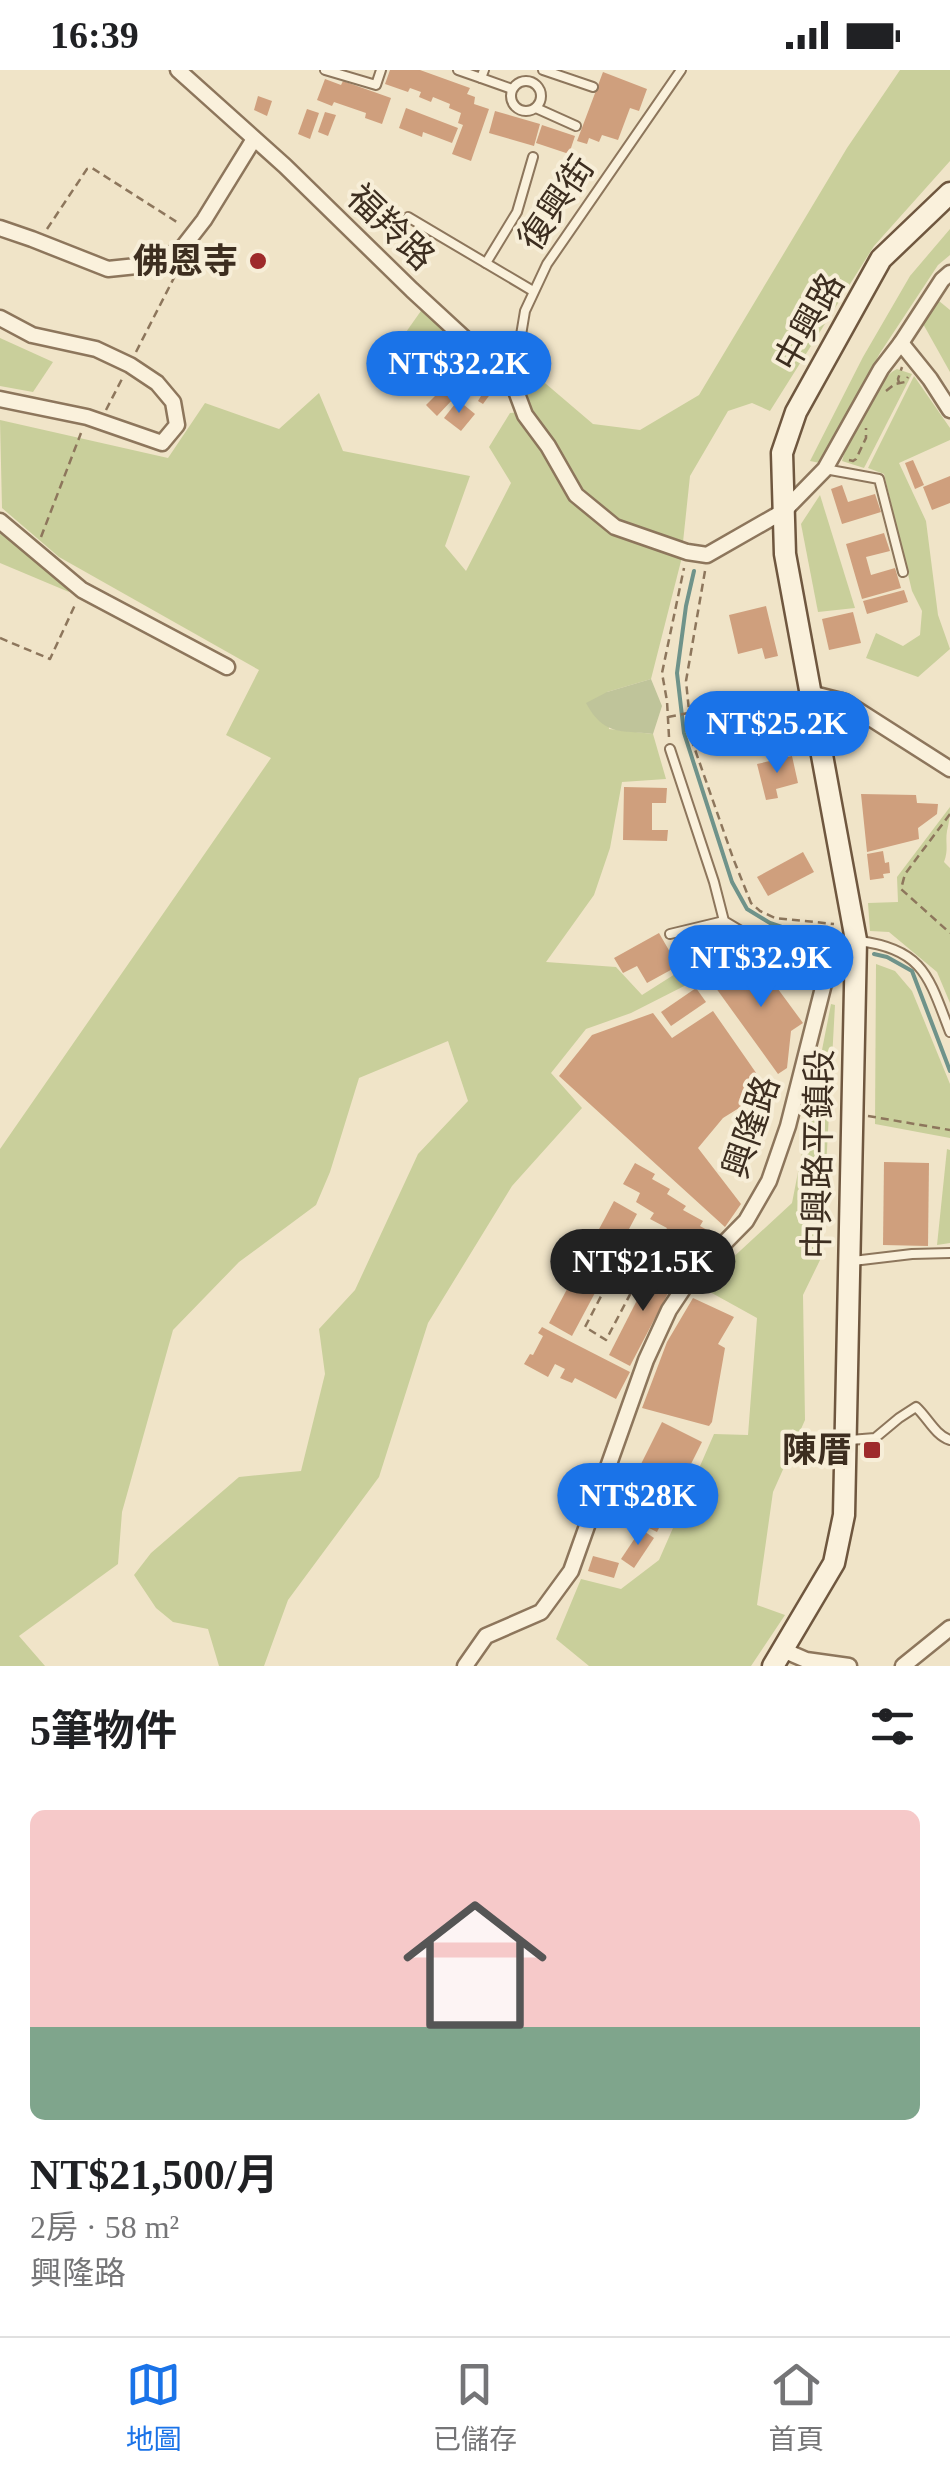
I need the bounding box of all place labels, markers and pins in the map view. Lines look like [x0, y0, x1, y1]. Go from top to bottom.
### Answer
place label: 佛恩寺 [133, 242, 238, 281]
marker: 佛恩寺 [247, 250, 269, 272]
pin: NT$32.2K [356, 331, 562, 416]
pin: NT$25.2K [674, 691, 880, 776]
pin: NT$32.9K [658, 925, 864, 1010]
pin: NT$21.5K [540, 1229, 746, 1314]
place label: 陳厝 [782, 1431, 852, 1470]
marker: 陳厝 [861, 1439, 883, 1461]
pin: NT$28K [557, 1463, 719, 1548]

